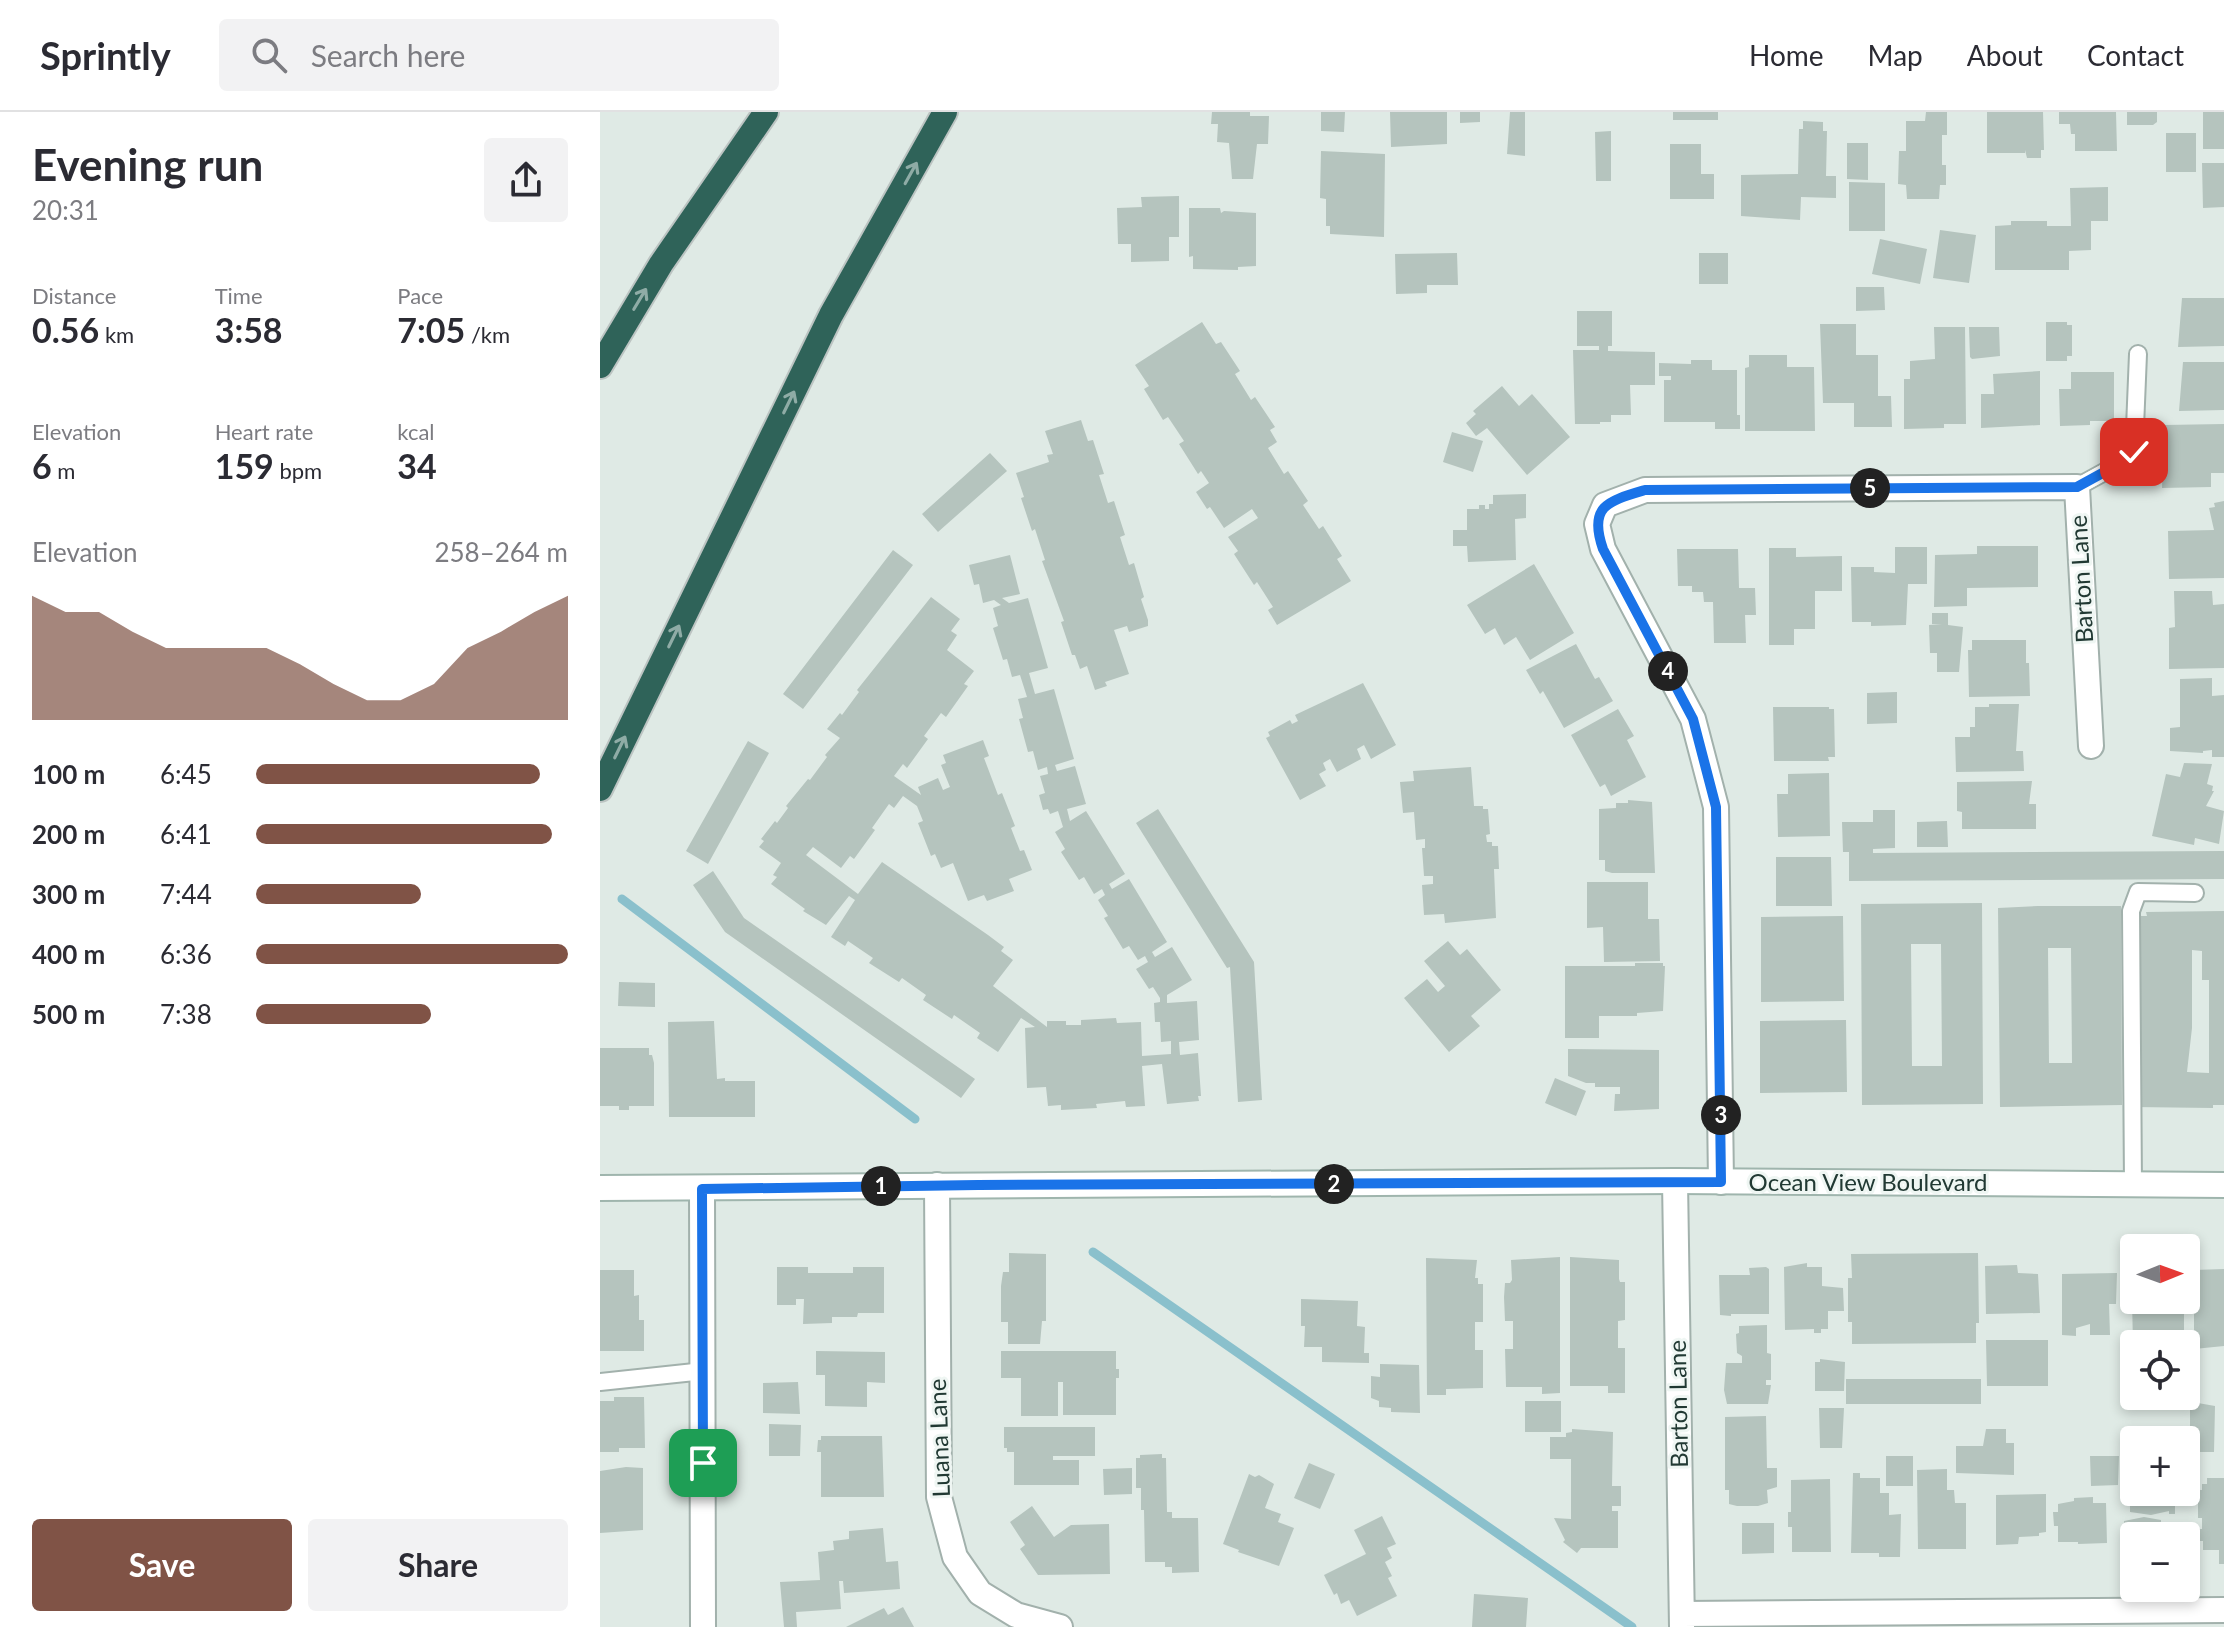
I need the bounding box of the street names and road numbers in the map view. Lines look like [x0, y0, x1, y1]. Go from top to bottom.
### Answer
street label: Barton Lane [2063, 514, 2098, 644]
street label: Ocean View Boulevard [1749, 1167, 1987, 1196]
street label: Barton Lane [1662, 1340, 1693, 1468]
street label: Luana Lane [922, 1378, 955, 1498]

